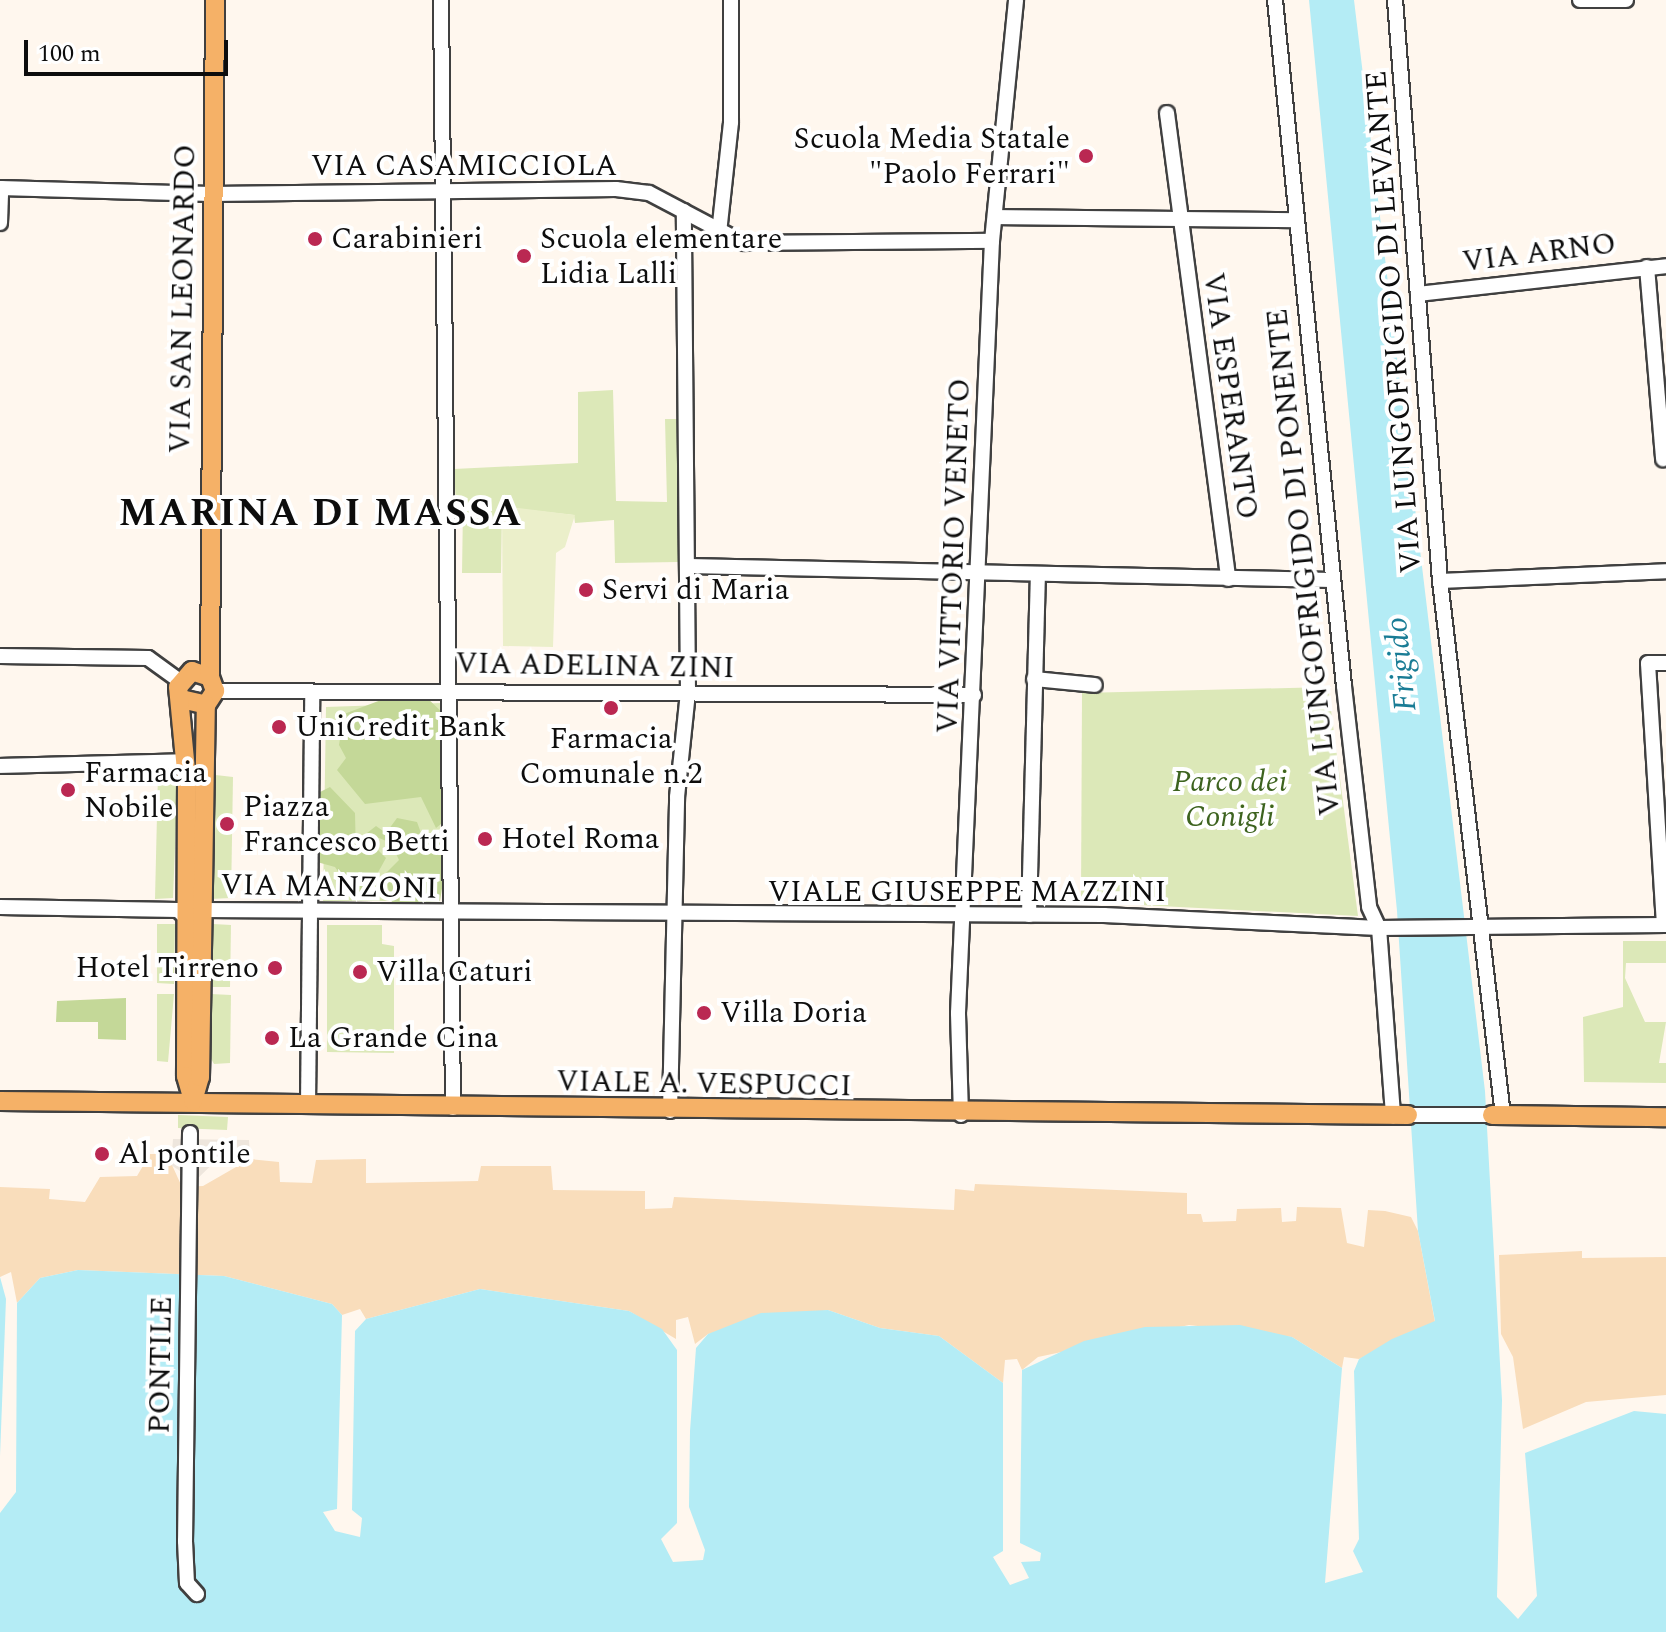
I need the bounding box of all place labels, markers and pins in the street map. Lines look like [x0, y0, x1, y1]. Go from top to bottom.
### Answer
place label: Scuola Media Statale "Paolo Ferrari" [793, 121, 1070, 192]
marker: Scuola Media Statale "Paolo Ferrari" [1077, 147, 1095, 165]
place label: Carabinieri [331, 221, 483, 257]
place label: Scuola elementare Lidia Lalli [540, 221, 782, 292]
marker: Carabinieri [306, 230, 324, 248]
marker: Scuola elementare Lidia Lalli [515, 247, 533, 265]
place label: Servi di Maria [602, 572, 789, 608]
marker: Servi di Maria [577, 581, 595, 599]
marker: Farmacia Comunale n.2 [602, 699, 620, 717]
place label: UniCredit Bank [295, 709, 506, 745]
marker: UniCredit Bank [270, 718, 288, 736]
place label: Farmacia Comunale n.2 [519, 721, 703, 792]
place label: Farmacia Nobile [84, 755, 207, 826]
marker: Farmacia Nobile [59, 781, 77, 799]
place label: Piazza Francesco Betti [243, 789, 450, 860]
marker: Piazza Francesco Betti [218, 815, 236, 833]
place label: Hotel Roma [501, 821, 659, 857]
marker: Hotel Roma [476, 830, 494, 848]
place label: Hotel Tirreno [75, 950, 259, 986]
place label: Villa Caturi [376, 954, 533, 990]
marker: Hotel Tirreno [266, 959, 284, 977]
marker: Villa Caturi [351, 963, 369, 981]
place label: Villa Doria [720, 995, 867, 1031]
marker: Villa Doria [695, 1004, 713, 1022]
place label: La Grande Cina [288, 1020, 498, 1056]
marker: La Grande Cina [263, 1029, 281, 1047]
place label: Al pontile [118, 1136, 251, 1172]
marker: Al pontile [93, 1145, 111, 1163]

